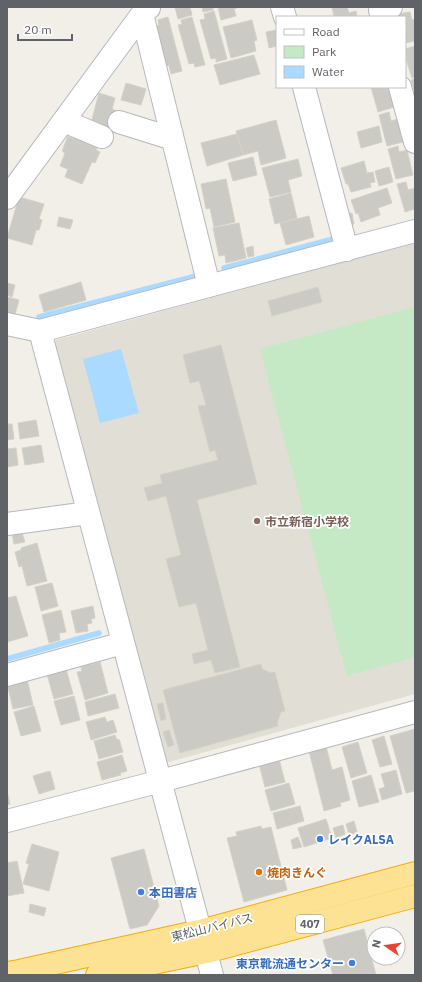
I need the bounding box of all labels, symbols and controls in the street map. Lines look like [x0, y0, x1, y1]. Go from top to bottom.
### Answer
scale bar [18, 16, 72, 42]
legend [276, 16, 406, 88]
text: 20 m [24, 22, 52, 37]
text: Road [312, 24, 340, 39]
text: Park [312, 44, 337, 59]
text: Water [312, 64, 345, 79]
place label: 市立新宿小学校 [265, 514, 349, 529]
marker: 市立新宿小学校 [252, 516, 262, 526]
place label: レイクALSA [328, 832, 394, 847]
marker: レイクALSA [315, 834, 325, 844]
place label: 焼肉きんぐ [267, 865, 327, 880]
marker: 焼肉きんぐ [254, 867, 264, 877]
place label: 本田書店 [149, 885, 197, 900]
marker: 本田書店 [136, 887, 146, 897]
street label: 東松山バイパス [170, 910, 254, 944]
road number: 407 [296, 915, 324, 933]
north arrow [366, 926, 406, 966]
text: N [369, 938, 384, 949]
place label: 東京靴流通センター [236, 956, 344, 971]
marker: 東京靴流通センター [347, 958, 357, 968]

